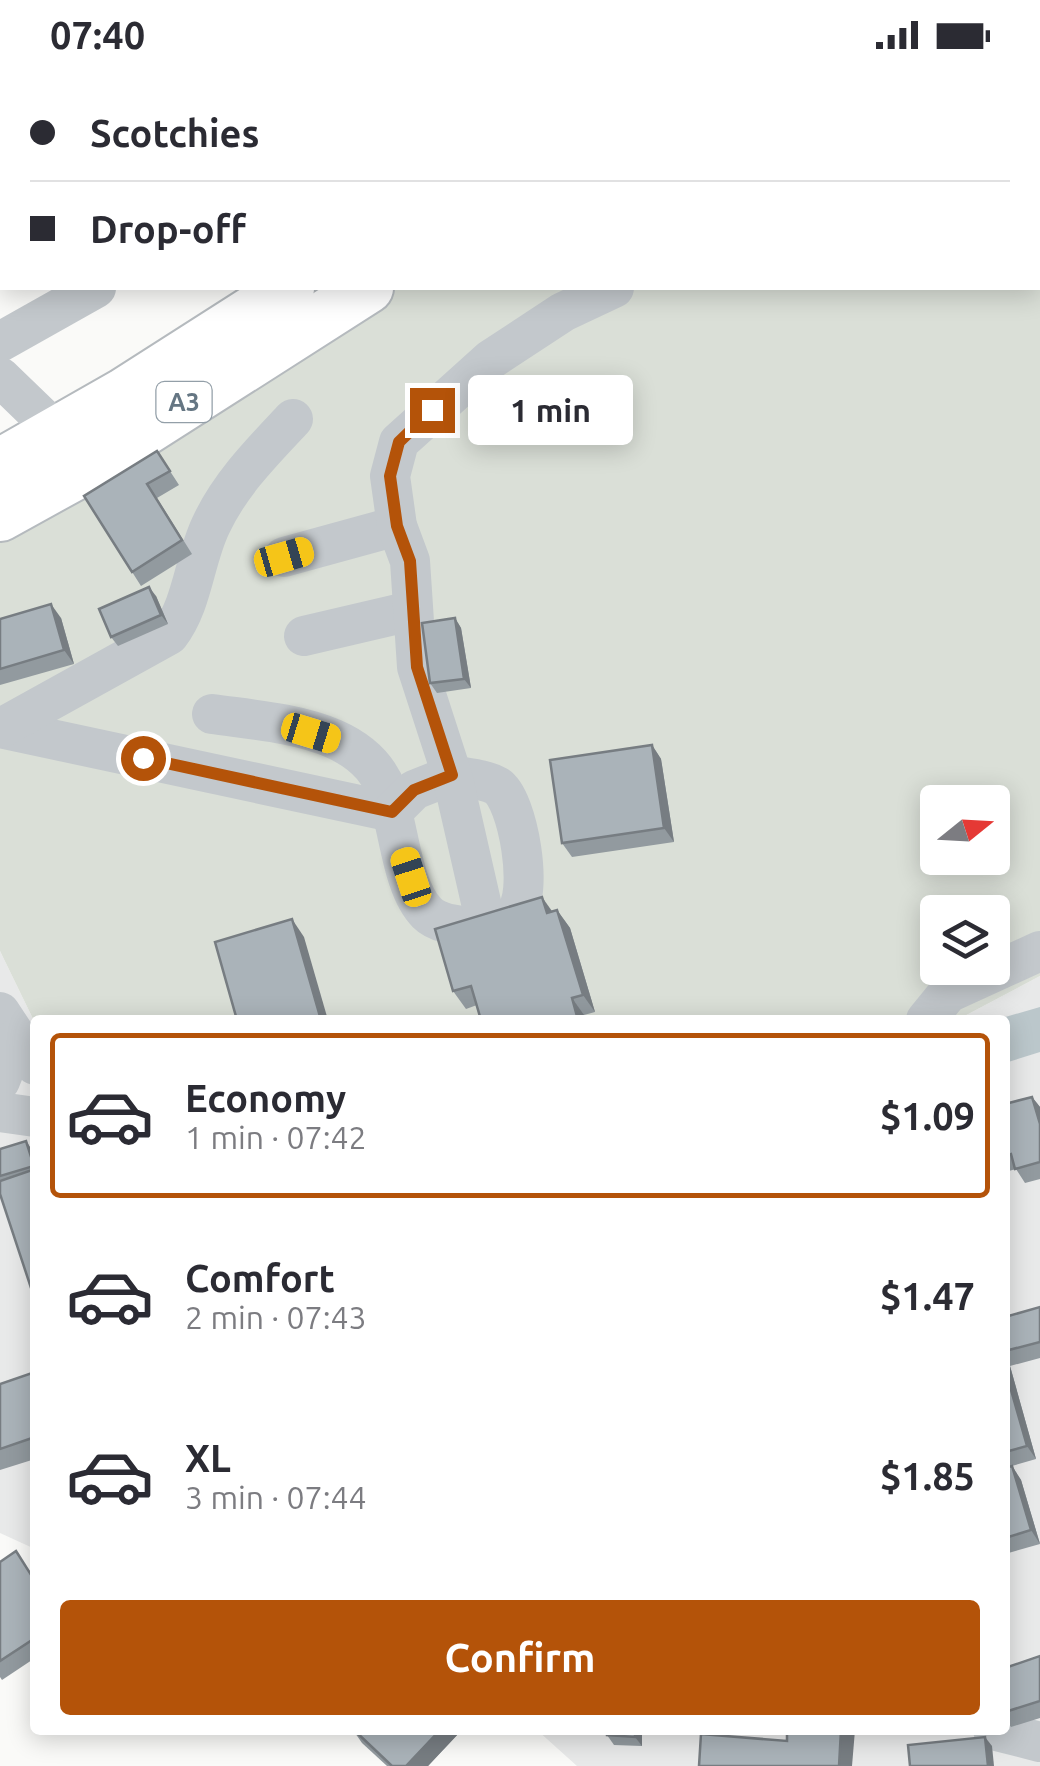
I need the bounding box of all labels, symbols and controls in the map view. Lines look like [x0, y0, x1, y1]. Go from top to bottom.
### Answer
text: 07:40 [50, 14, 145, 56]
text: Scotchies [90, 112, 259, 154]
text: Drop-off [90, 208, 246, 250]
callout: 1 min [467, 375, 632, 445]
road number: A3 [156, 382, 212, 422]
route end [410, 388, 455, 433]
text: 1 min [510, 392, 591, 428]
car [251, 534, 317, 580]
car [278, 710, 344, 756]
route start [121, 736, 166, 781]
north arrow [920, 785, 1010, 875]
map controls [920, 785, 1010, 985]
car [387, 844, 435, 910]
button: layers [920, 895, 1010, 985]
icon: car [65, 1071, 155, 1161]
text: Economy [185, 1077, 346, 1119]
text: $1.09 [880, 1095, 975, 1137]
text: 1 min · 07:42 [185, 1119, 367, 1155]
icon: car [65, 1251, 155, 1341]
text: Comfort [185, 1257, 335, 1299]
text: $1.47 [880, 1275, 975, 1317]
text: 2 min · 07:43 [185, 1299, 367, 1335]
icon: car [65, 1431, 155, 1521]
text: XL [185, 1437, 231, 1479]
text: $1.85 [880, 1455, 975, 1497]
text: 3 min · 07:44 [185, 1479, 367, 1515]
button: Confirm [60, 1600, 980, 1715]

